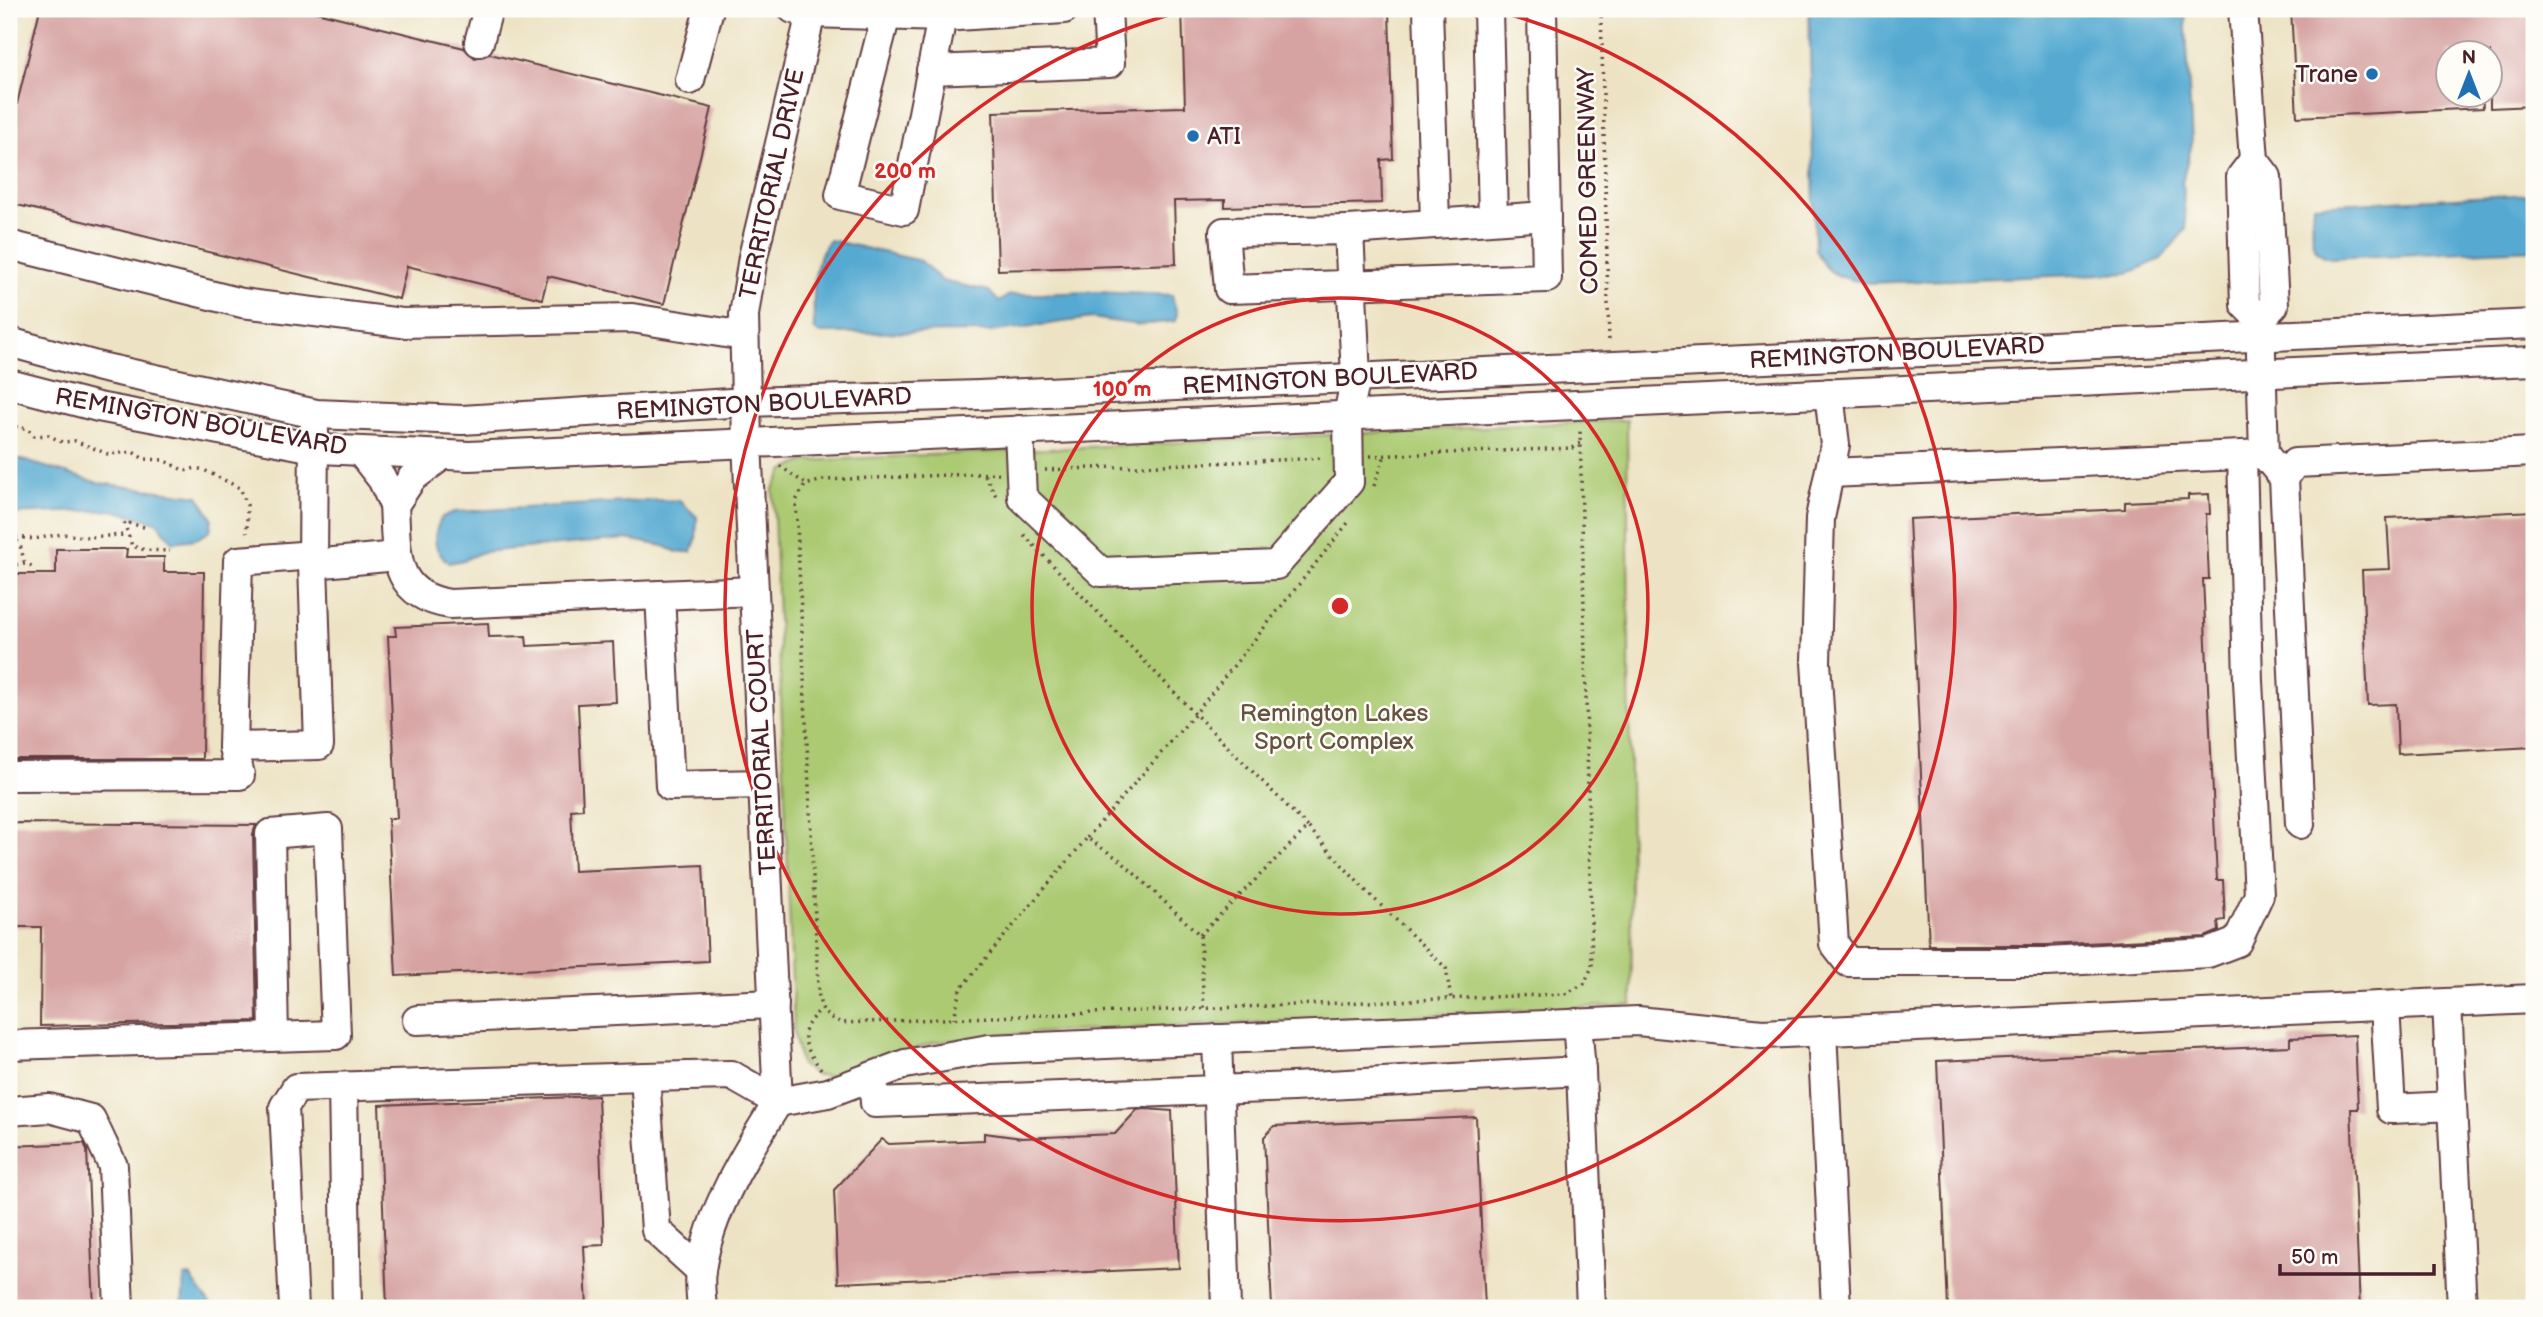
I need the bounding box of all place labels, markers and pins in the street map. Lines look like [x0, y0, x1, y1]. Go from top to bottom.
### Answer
place label: Trane [2295, 60, 2358, 89]
marker: Trane [2364, 66, 2380, 82]
place label: ATI [1207, 122, 1241, 151]
marker: ATI [1185, 128, 1201, 144]
centre of rings [1328, 594, 1352, 618]

